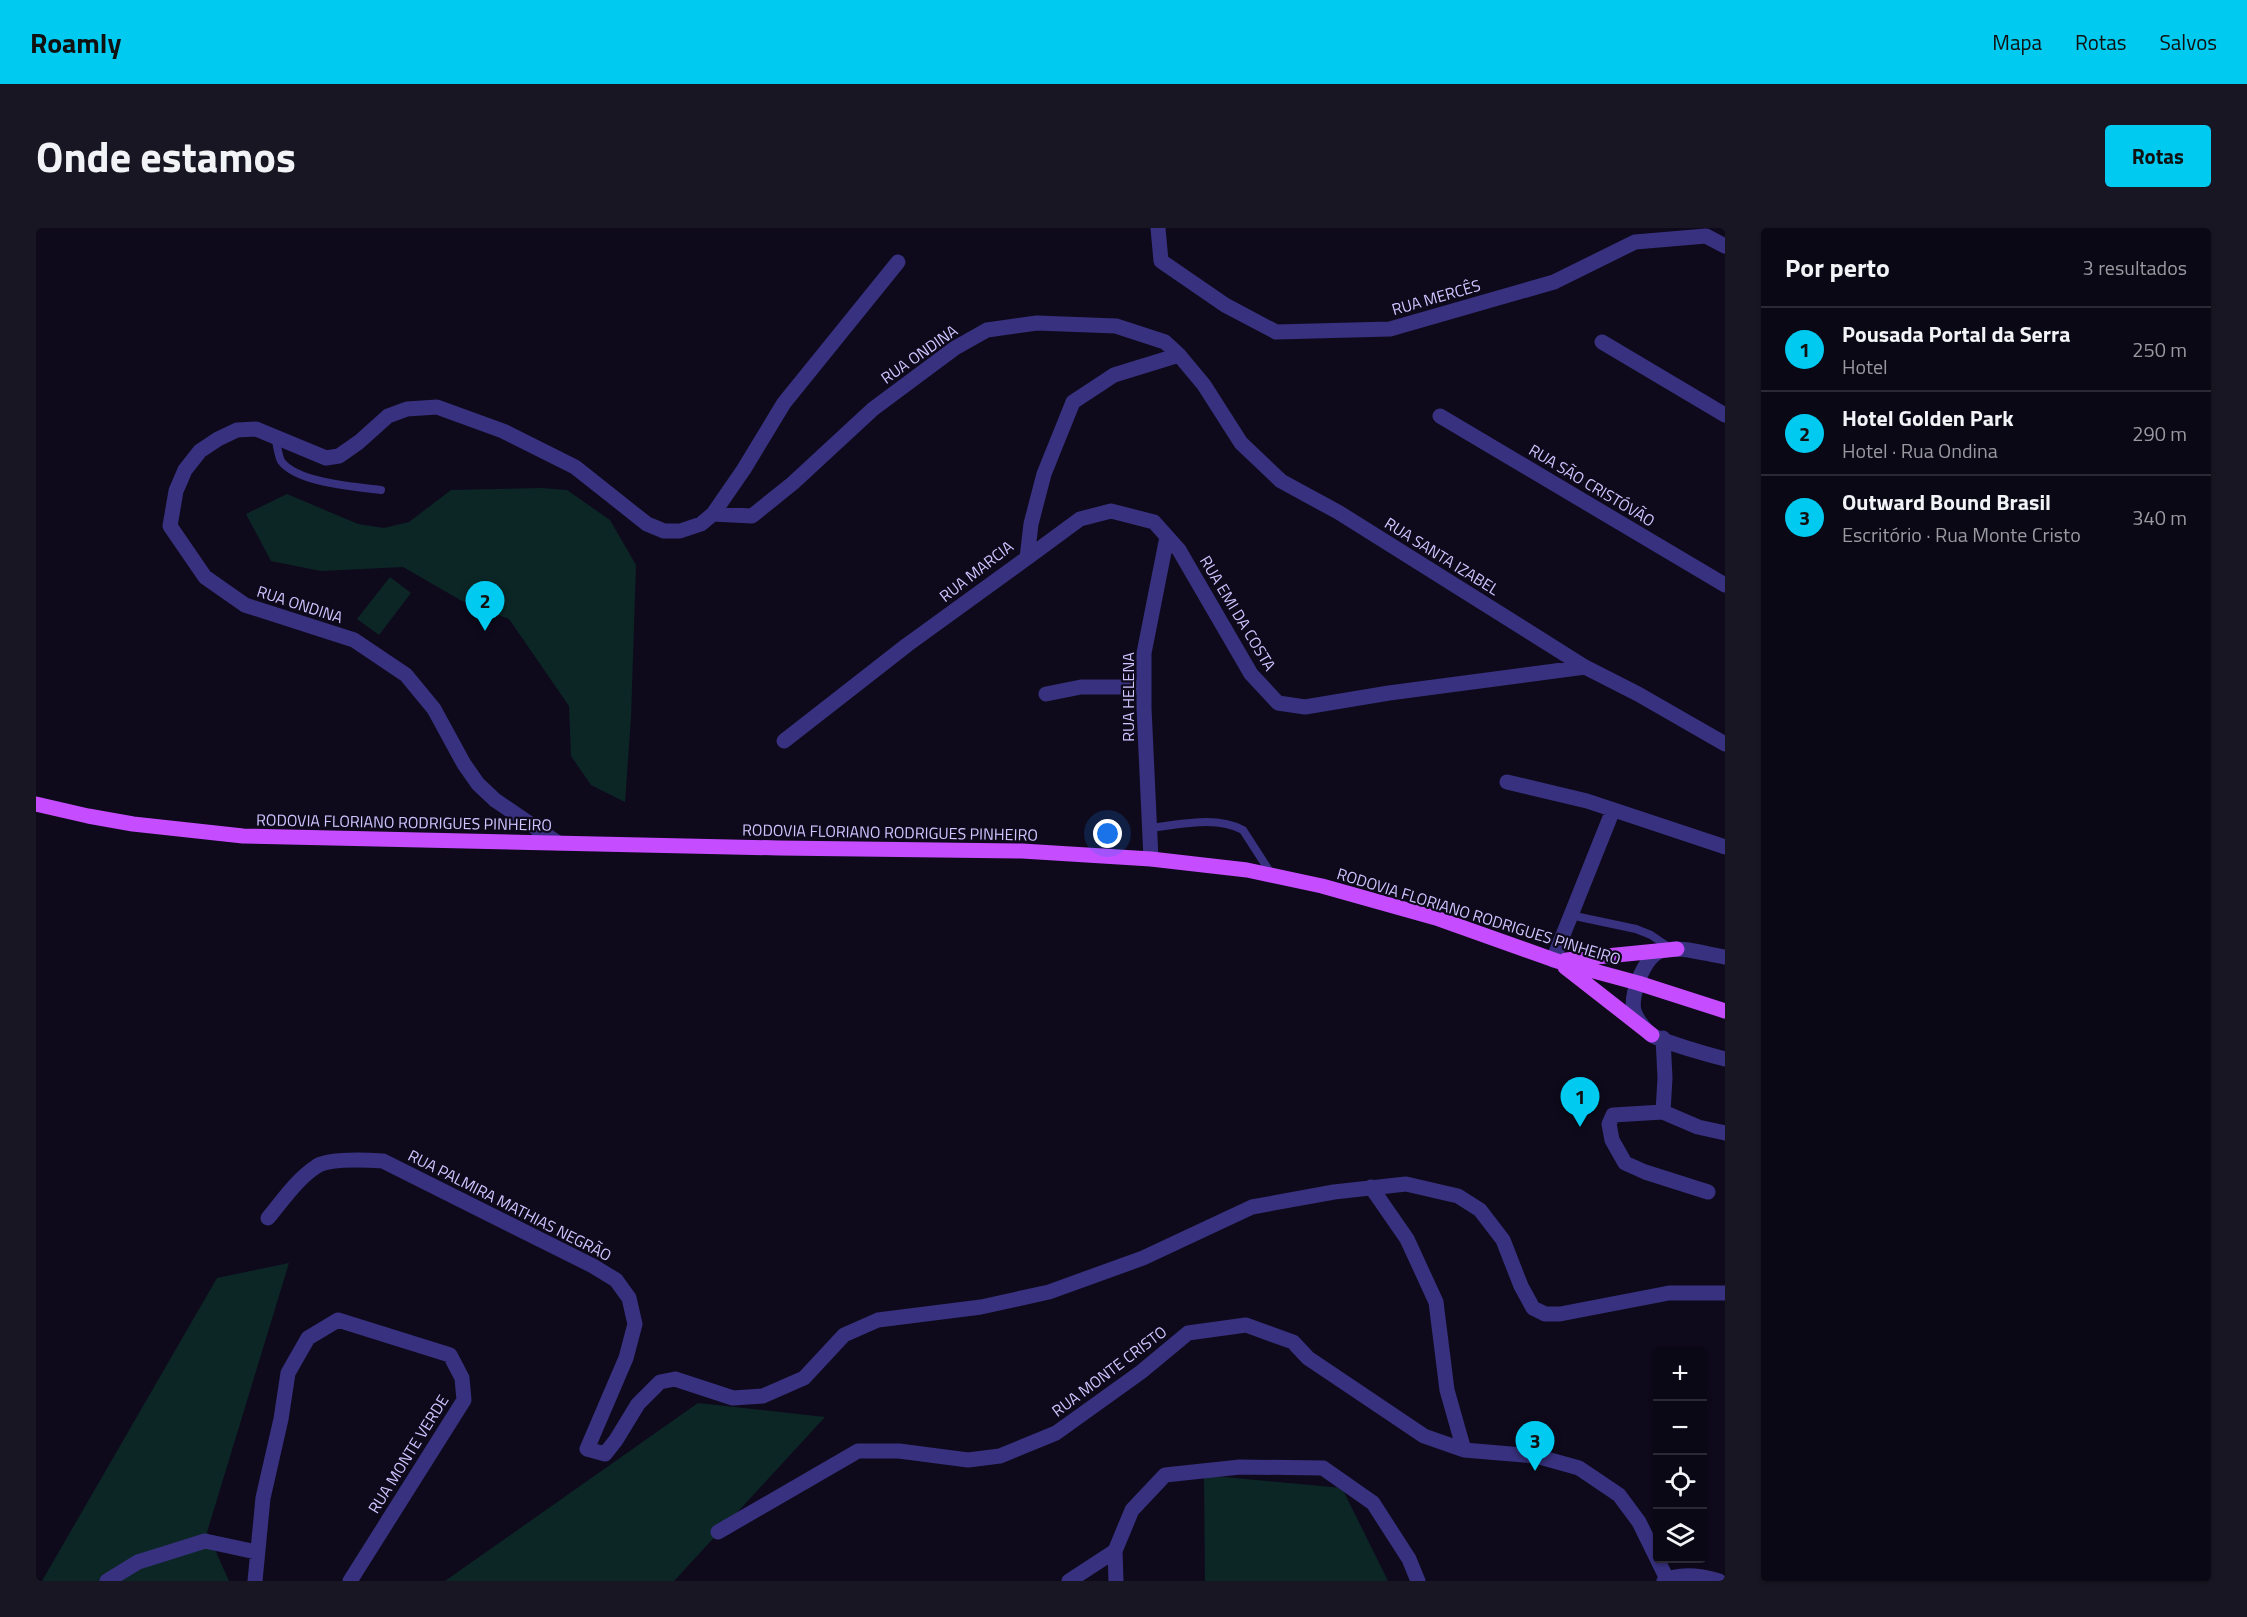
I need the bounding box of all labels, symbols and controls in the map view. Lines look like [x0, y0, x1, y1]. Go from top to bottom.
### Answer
text: Roamly [30, 21, 121, 64]
text: Mapa [1992, 26, 2042, 58]
text: Rotas [2075, 26, 2126, 58]
text: Salvos [2159, 26, 2217, 58]
text: Onde estamos [36, 124, 296, 188]
button: Rotas [2105, 125, 2211, 187]
text: Por perto [1785, 248, 1890, 287]
text: 3 resultados [2083, 252, 2187, 283]
street label: RUA MERCÊS [1389, 273, 1483, 321]
text: Pousada Portal da Serra [1842, 317, 2070, 351]
street label: RUA ONDINA [876, 318, 963, 389]
text: 1 [1799, 334, 1810, 365]
text: 250 m [2132, 334, 2187, 365]
text: Hotel [1842, 351, 1888, 382]
text: Hotel Golden Park [1842, 401, 2013, 435]
text: 2 [1799, 418, 1810, 449]
text: 290 m [2132, 418, 2187, 449]
text: Hotel · Rua Ondina [1842, 435, 1998, 466]
street label: RUA SÃO CRISTÓVÃO [1524, 438, 1660, 532]
text: Outward Bound Brasil [1842, 485, 2051, 519]
text: 3 [1799, 502, 1810, 533]
text: 340 m [2132, 502, 2187, 533]
street label: RUA SANTA IZABEL [1380, 511, 1504, 601]
text: Escritório · Rua Monte Cristo [1842, 519, 2081, 550]
street label: RUA MARCIA [934, 534, 1018, 608]
street label: RUA EMI DA COSTA [1194, 551, 1282, 676]
street label: RUA ONDINA [254, 579, 347, 629]
pin: 2 [466, 582, 504, 631]
street label: RUA HELENA [1116, 652, 1140, 742]
street label: RODOVIA FLORIANO RODRIGUES PINHEIRO [256, 807, 552, 837]
street label: RODOVIA FLORIANO RODRIGUES PINHEIRO [742, 817, 1038, 847]
your location [1093, 819, 1122, 848]
street label: RODOVIA FLORIANO RODRIGUES PINHEIRO [1334, 861, 1624, 971]
pin: 1 [1560, 1078, 1600, 1127]
street label: RUA PALMIRA MATHIAS NEGRÃO [404, 1143, 616, 1267]
street label: RUA MONTE CRISTO [1046, 1320, 1172, 1422]
map controls [1653, 1347, 1707, 1563]
button: + [1653, 1347, 1707, 1401]
street label: RUA MONTE VERDE [362, 1390, 454, 1518]
button: − [1653, 1401, 1707, 1455]
pin: 3 [1516, 1422, 1554, 1471]
button: locate [1653, 1455, 1707, 1509]
button: layers [1653, 1509, 1707, 1563]

